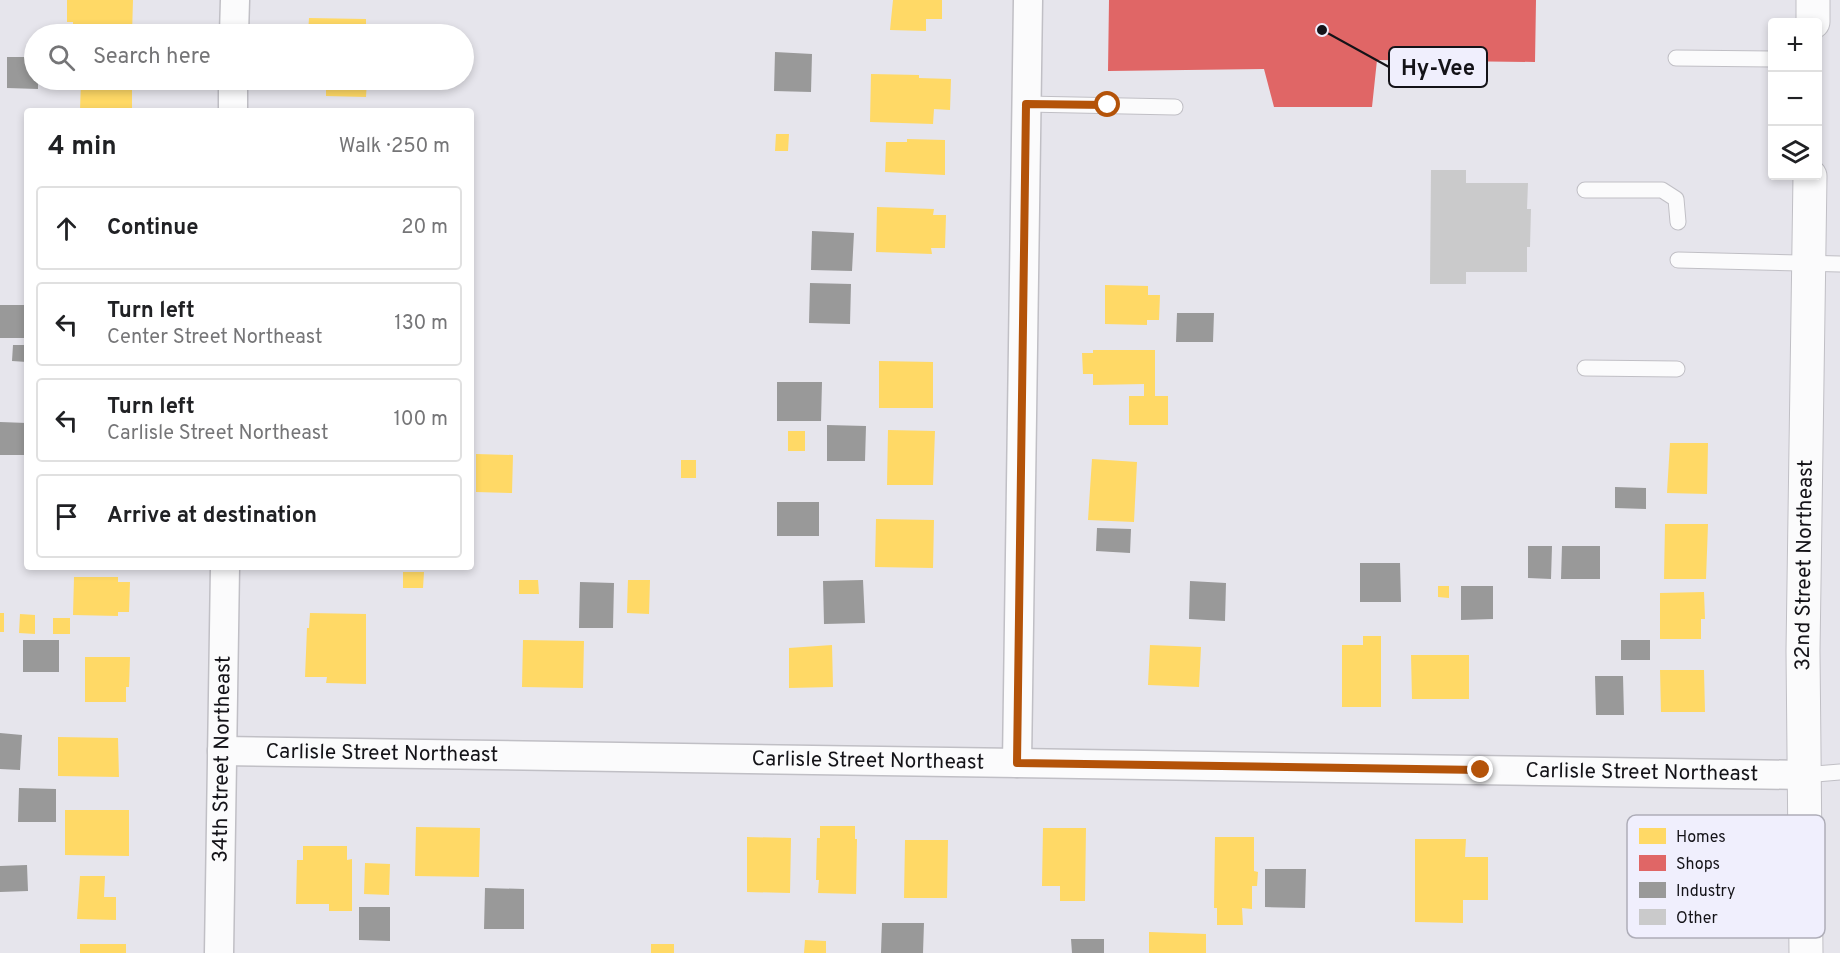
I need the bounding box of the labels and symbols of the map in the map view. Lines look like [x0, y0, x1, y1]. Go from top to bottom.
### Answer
callout: Hy-Vee [1389, 47, 1487, 87]
text: Hy-Vee [1401, 56, 1475, 83]
route start [1094, 91, 1120, 117]
street label: 32nd Street Northeast [1789, 459, 1819, 671]
street label: 34th Street Northeast [207, 655, 237, 863]
street label: Carlisle Street Northeast [265, 738, 499, 769]
street label: Carlisle Street Northeast [751, 746, 985, 776]
route end [1467, 756, 1493, 782]
street label: Carlisle Street Northeast [1525, 757, 1758, 788]
legend [1627, 815, 1825, 938]
text: Homes [1676, 828, 1726, 848]
text: Shops [1676, 855, 1720, 875]
text: Industry [1676, 882, 1735, 902]
text: Other [1676, 909, 1718, 929]

